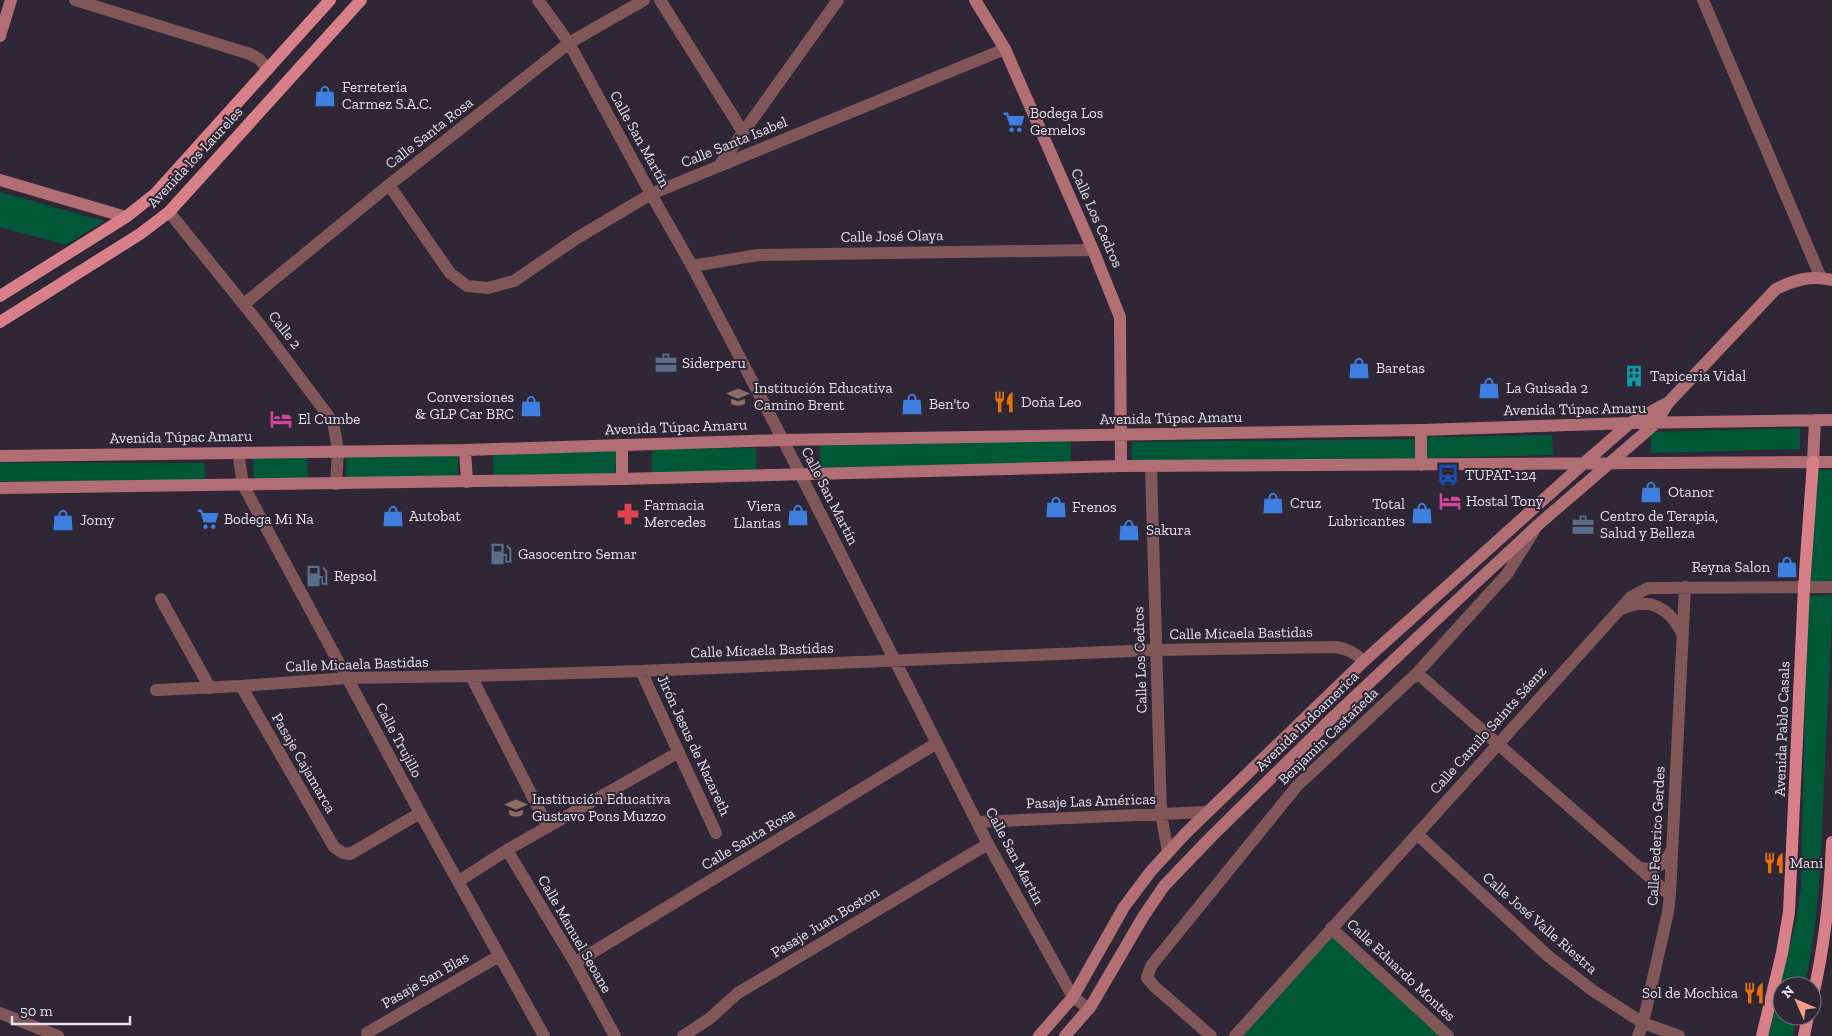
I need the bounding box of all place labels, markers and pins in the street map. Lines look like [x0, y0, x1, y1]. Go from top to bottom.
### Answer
place label: Ferretería Carmez S.A.C. [342, 78, 432, 113]
shop icon: Ferretería Carmez S.A.C. [312, 83, 338, 109]
place label: Bodega Los Gemelos [1030, 104, 1103, 139]
supermarket icon: Bodega Los Gemelos [1001, 109, 1027, 135]
office icon: Siderperu [653, 350, 679, 376]
place label: Siderperu [682, 354, 746, 372]
shop icon: Baretas [1346, 355, 1372, 381]
place label: Baretas [1376, 359, 1425, 377]
building icon: Tapiceria Vidal [1621, 363, 1647, 389]
place label: Tapiceria Vidal [1650, 367, 1746, 385]
shop icon: La Guisada 2 [1476, 375, 1502, 401]
place label: Institución Educativa Camino Brent [754, 379, 893, 414]
place label: La Guisada 2 [1506, 379, 1589, 397]
school or university icon: Institución Educativa Camino Brent [725, 384, 751, 410]
place label: Conversiones & GLP Car BRC [415, 388, 514, 423]
restaurant icon: Doña Leo [991, 389, 1017, 415]
shop icon: Ben'to [899, 391, 925, 417]
shop icon: Conversiones & GLP Car BRC [518, 393, 544, 419]
place label: Doña Leo [1021, 393, 1082, 411]
place label: Ben'to [929, 395, 970, 413]
hotel icon: El Cumbe [268, 406, 294, 432]
place label: El Cumbe [298, 410, 360, 428]
bus stop icon: TUPAT-124 [1435, 462, 1461, 488]
place label: TUPAT-124 [1465, 466, 1537, 484]
shop icon: Otanor [1638, 479, 1664, 505]
place label: Otanor [1668, 483, 1714, 501]
hotel icon: Hostal Tony [1437, 488, 1463, 514]
shop icon: Cruz [1260, 490, 1286, 516]
place label: Hostal Tony [1466, 492, 1543, 510]
shop icon: Frenos [1043, 494, 1069, 520]
place label: Cruz [1290, 494, 1321, 512]
place label: Total Lubricantes [1328, 495, 1405, 530]
place label: Farmacia Mercedes [644, 496, 706, 531]
place label: Viera Llantas [734, 497, 781, 532]
place label: Frenos [1072, 498, 1117, 516]
shop icon: Total Lubricantes [1409, 500, 1435, 526]
pharmacy icon: Farmacia Mercedes [615, 501, 641, 527]
shop icon: Viera Llantas [785, 502, 811, 528]
shop icon: Autobat [380, 503, 406, 529]
supermarket icon: Bodega Mi Na [195, 506, 221, 532]
shop icon: Jomy [50, 507, 76, 533]
place label: Autobat [409, 507, 461, 525]
place label: Centro de Terapia, Salud y Belleza [1600, 507, 1718, 542]
place label: Bodega Mi Na [224, 510, 314, 528]
place label: Jomy [80, 511, 115, 529]
office icon: Centro de Terapia, Salud y Belleza [1570, 512, 1596, 538]
shop icon: Sakura [1116, 517, 1142, 543]
place label: Sakura [1146, 521, 1191, 539]
fuel station icon: Gasocentro Semar [488, 541, 514, 567]
place label: Gasocentro Semar [518, 545, 637, 563]
shop icon: Reyna Salon [1774, 554, 1800, 580]
place label: Reyna Salon [1692, 558, 1770, 576]
fuel station icon: Repsol [304, 563, 330, 589]
place label: Repsol [334, 567, 377, 585]
place label: Institución Educativa Gustavo Pons Muzzo [532, 790, 671, 825]
school or university icon: Institución Educativa Gustavo Pons Muzzo [503, 795, 529, 821]
restaurant icon: Mani [1761, 850, 1787, 876]
place label: Mani [1790, 854, 1823, 872]
restaurant icon: Sol de Mochica [1741, 980, 1767, 1006]
place label: Sol de Mochica [1642, 984, 1738, 1002]

